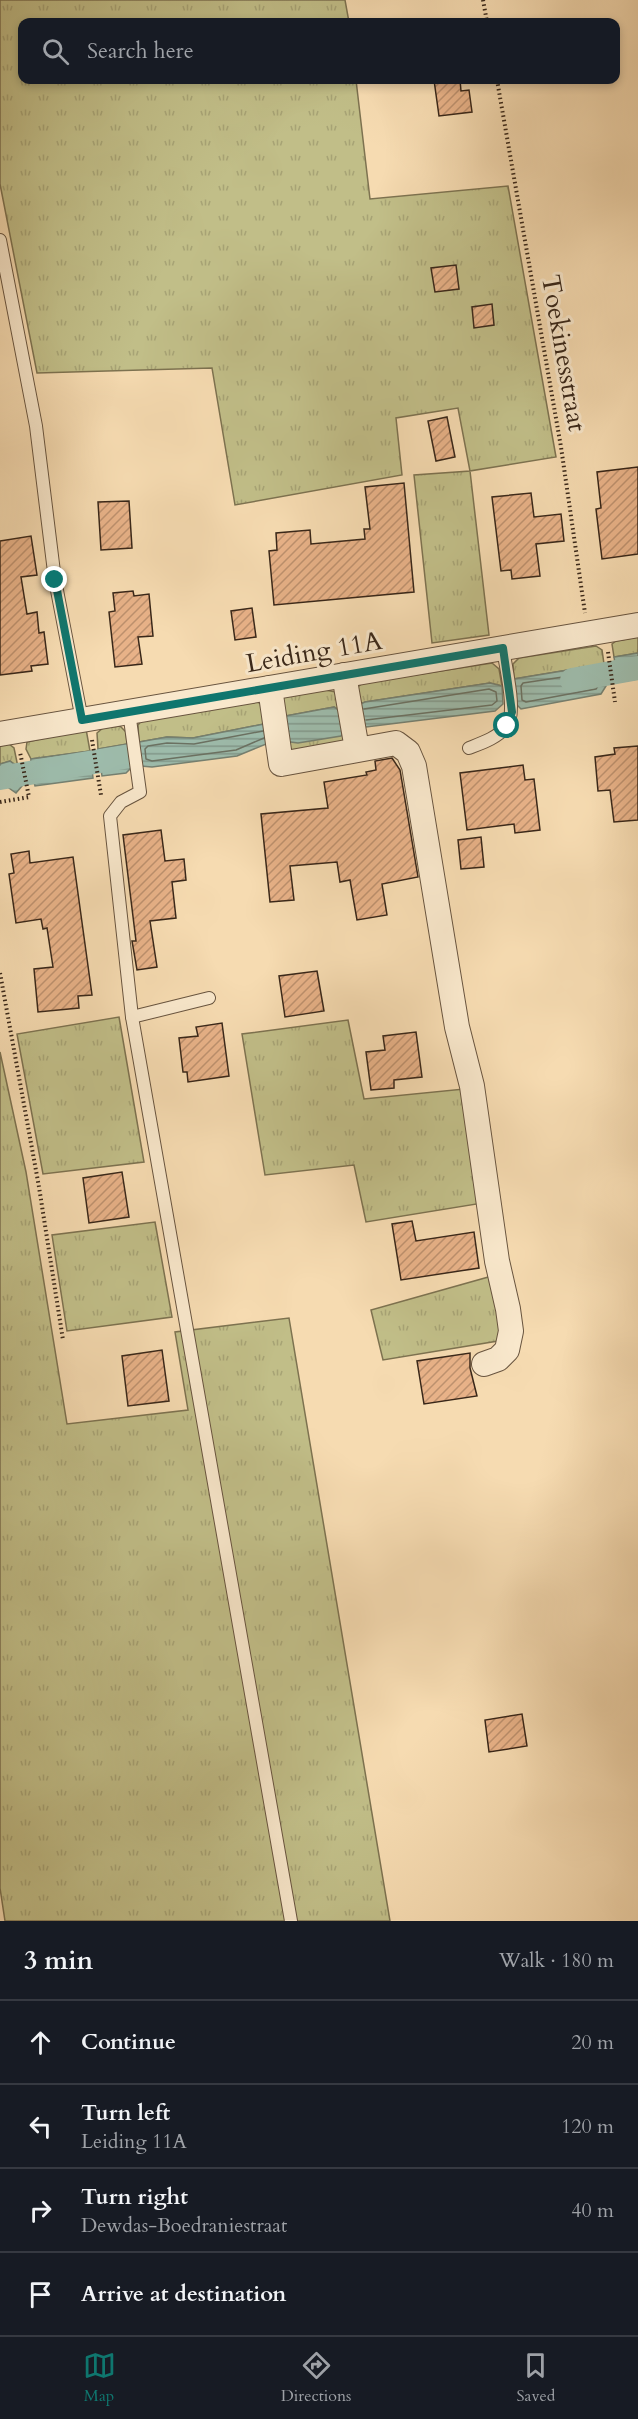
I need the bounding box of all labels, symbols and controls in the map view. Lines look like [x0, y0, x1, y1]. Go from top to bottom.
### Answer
search box [18, 18, 620, 84]
icon: search [39, 35, 72, 68]
text: Search here [87, 36, 194, 66]
street label: Toekinesstraat [533, 272, 595, 434]
route end [41, 566, 67, 592]
street label: Leiding 11A [243, 623, 385, 681]
route start [493, 712, 519, 738]
text: 3 min [24, 1943, 93, 1978]
text: Walk · 180 m [499, 1947, 614, 1974]
icon: ahead [24, 2026, 57, 2059]
text: Continue [81, 2027, 176, 2057]
text: 20 m [571, 2029, 614, 2056]
text: Turn left [81, 2098, 170, 2128]
icon: left [24, 2110, 57, 2143]
text: 120 m [561, 2113, 614, 2140]
text: Leiding 11A [81, 2128, 187, 2155]
text: Turn right [81, 2182, 188, 2212]
icon: right [24, 2194, 57, 2227]
text: 40 m [571, 2197, 614, 2224]
text: Dewdas-Boedraniestraat [81, 2212, 287, 2239]
icon: arrive [24, 2278, 57, 2311]
text: Arrive at destination [81, 2279, 286, 2309]
tab: Map [83, 2349, 116, 2407]
tab: Directions [281, 2349, 351, 2407]
tab: Saved [517, 2349, 555, 2407]

